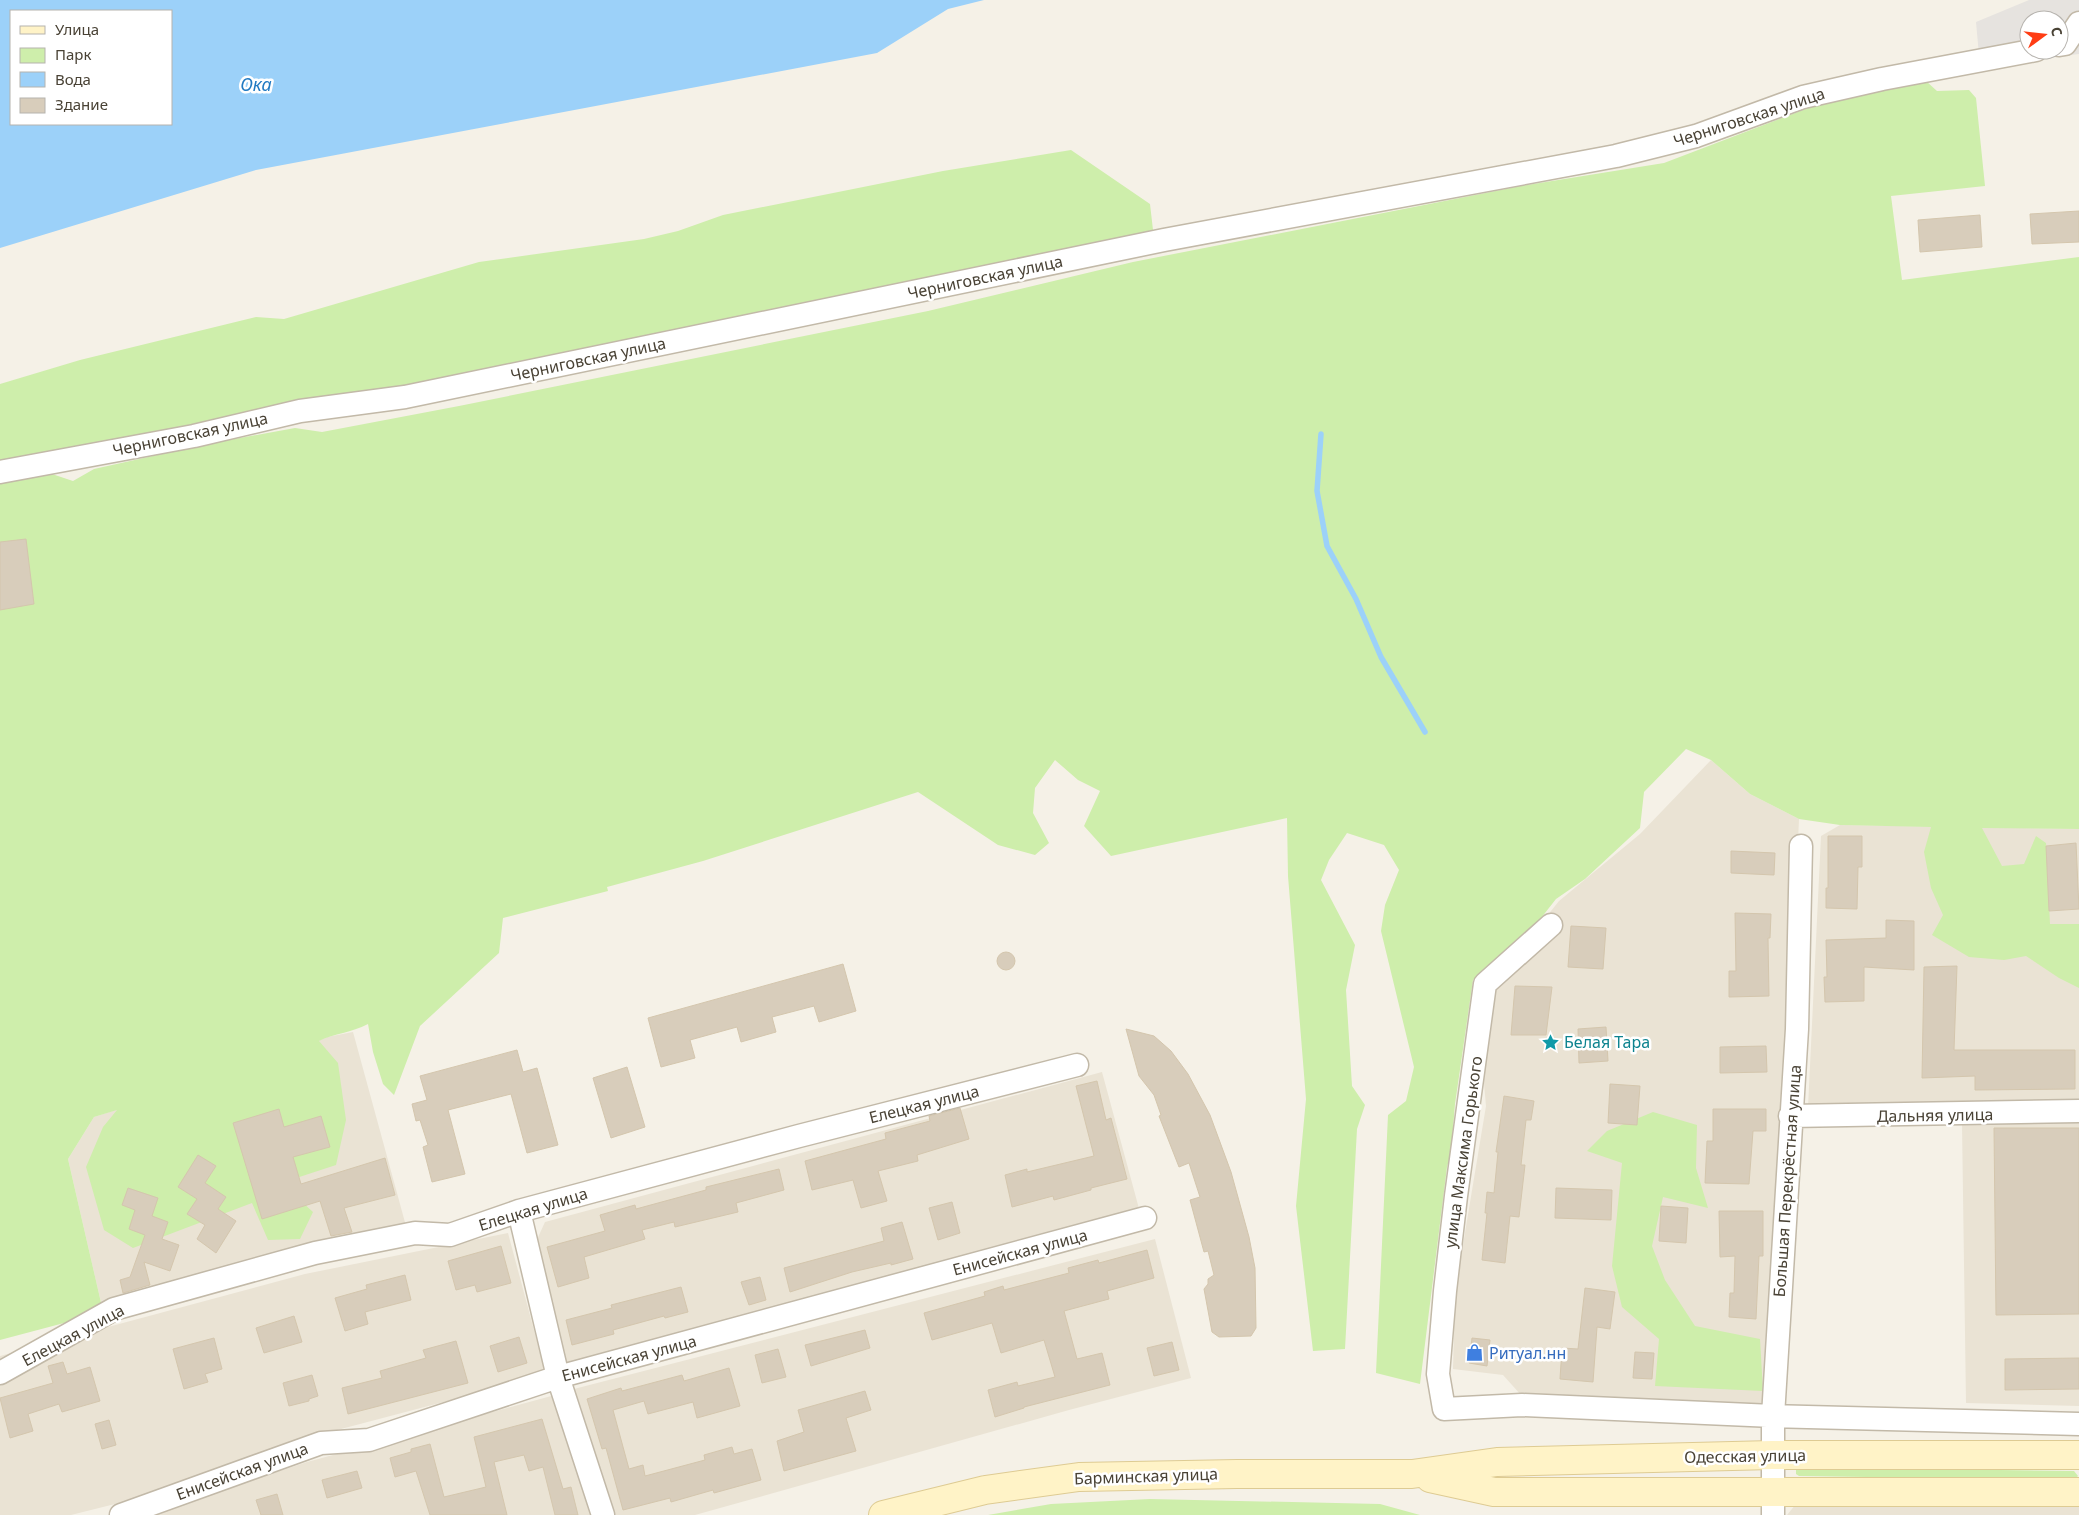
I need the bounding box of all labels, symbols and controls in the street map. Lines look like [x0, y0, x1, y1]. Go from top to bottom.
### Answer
legend [10, 10, 172, 125]
north arrow [2019, 10, 2069, 60]
text: Улица [55, 19, 99, 39]
text: С [2047, 25, 2067, 38]
text: Парк [55, 44, 91, 64]
text: Вода [55, 69, 91, 89]
water label: Ока [240, 72, 272, 96]
street label: Черниговская улица [1670, 82, 1828, 152]
text: Здание [55, 94, 108, 114]
street label: Черниговская улица [905, 250, 1065, 304]
street label: Черниговская улица [508, 332, 668, 386]
street label: Черниговская улица [110, 407, 270, 461]
place label: Белая Тара [1564, 1031, 1650, 1053]
place icon: Белая Тара [1540, 1032, 1560, 1052]
street label: улица Максима Горького [1439, 1055, 1487, 1249]
street label: Большая Перекрёстная улица [1768, 1064, 1806, 1298]
street label: Елецкая улица [867, 1080, 981, 1128]
street label: Дальняя улица [1877, 1103, 1993, 1127]
street label: Елецкая улица [476, 1182, 590, 1236]
street label: Енисейская улица [950, 1223, 1090, 1281]
street label: Елецкая улица [18, 1299, 128, 1371]
street label: Енисейская улица [559, 1329, 699, 1387]
place label: Ритуал.нн [1489, 1342, 1566, 1364]
shop icon: Ритуал.нн [1465, 1343, 1485, 1363]
street label: Енисейская улица [173, 1437, 311, 1505]
street label: Одесская улица [1684, 1444, 1806, 1468]
street label: Барминская улица [1074, 1462, 1218, 1490]

